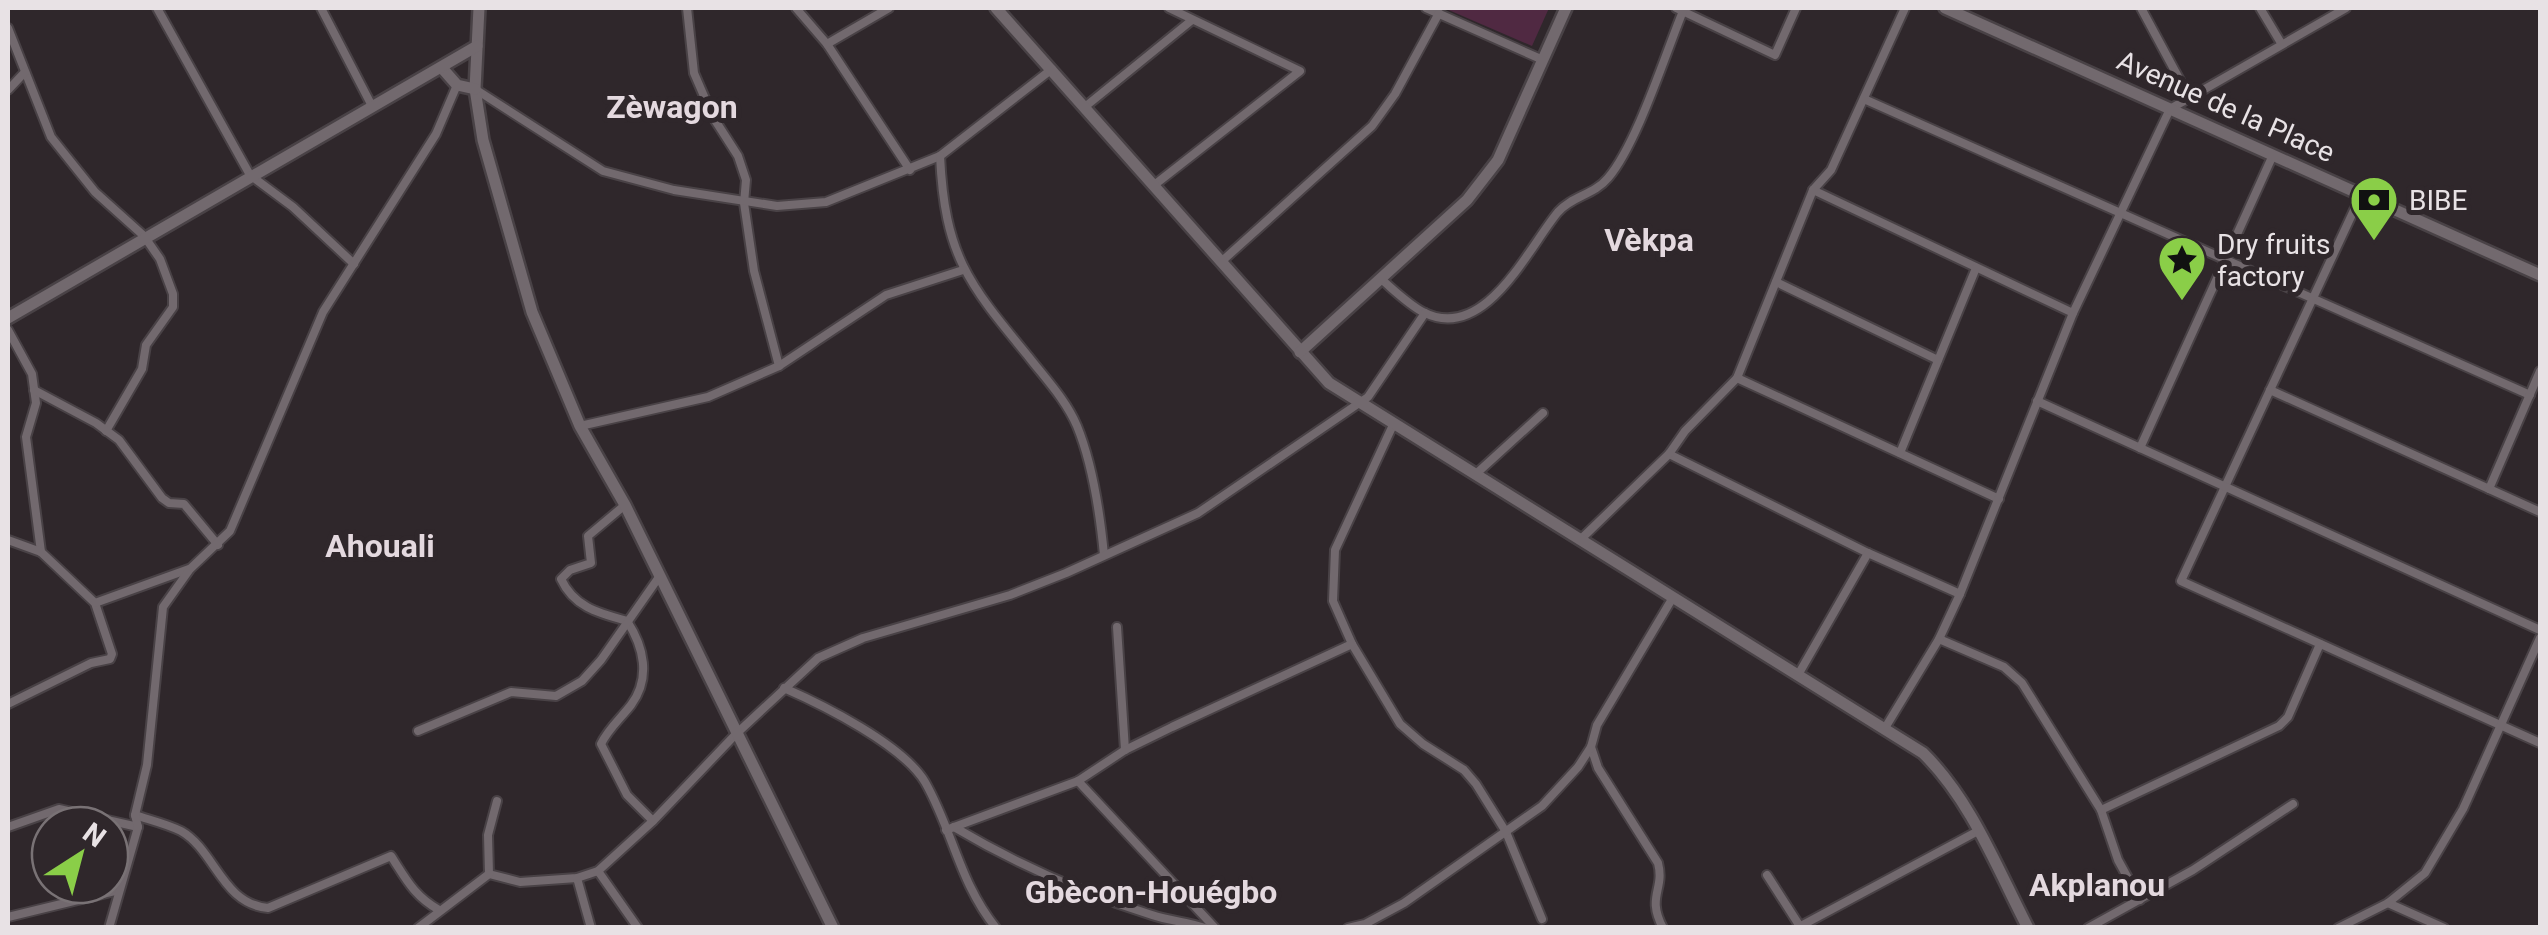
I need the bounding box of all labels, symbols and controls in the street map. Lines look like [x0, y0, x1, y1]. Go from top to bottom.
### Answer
street label: Avenue de la Place [2112, 44, 2340, 169]
district label: Zèwagon [606, 88, 738, 126]
bank icon: BIBE [2348, 174, 2400, 242]
place label: BIBE [2409, 184, 2467, 217]
district label: Vèkpa [1604, 221, 1694, 259]
place label: Dry fruits factory [2217, 228, 2330, 293]
place icon: Dry fruits factory [2156, 234, 2208, 302]
district label: Ahouali [325, 527, 435, 565]
north arrow [30, 805, 130, 905]
text: N [77, 816, 112, 854]
district label: Akplanou [2029, 866, 2165, 904]
district label: Gbècon-Houégbo [1025, 873, 1277, 911]

